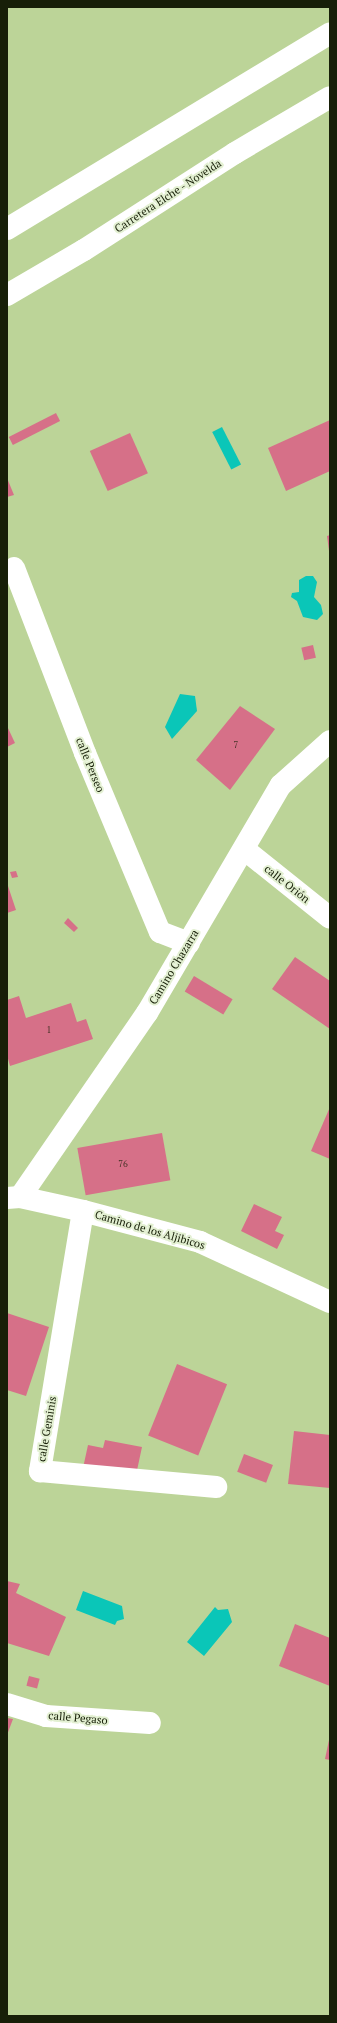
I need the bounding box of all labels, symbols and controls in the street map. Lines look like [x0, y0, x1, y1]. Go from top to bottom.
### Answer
street label: Carretera Elche - Novelda [112, 156, 224, 236]
street label: calle Perseo [73, 736, 107, 794]
house number: 7 [234, 740, 238, 750]
street label: calle Orión [262, 862, 312, 906]
street label: Camino Chazarra [147, 927, 201, 1007]
house number: 1 [47, 1025, 51, 1035]
house number: 76 [118, 1159, 128, 1169]
street label: Camino de los Aljibicos [93, 1208, 207, 1252]
street label: calle Geminis [35, 1395, 59, 1463]
street label: calle Pegaso [48, 1709, 108, 1727]

